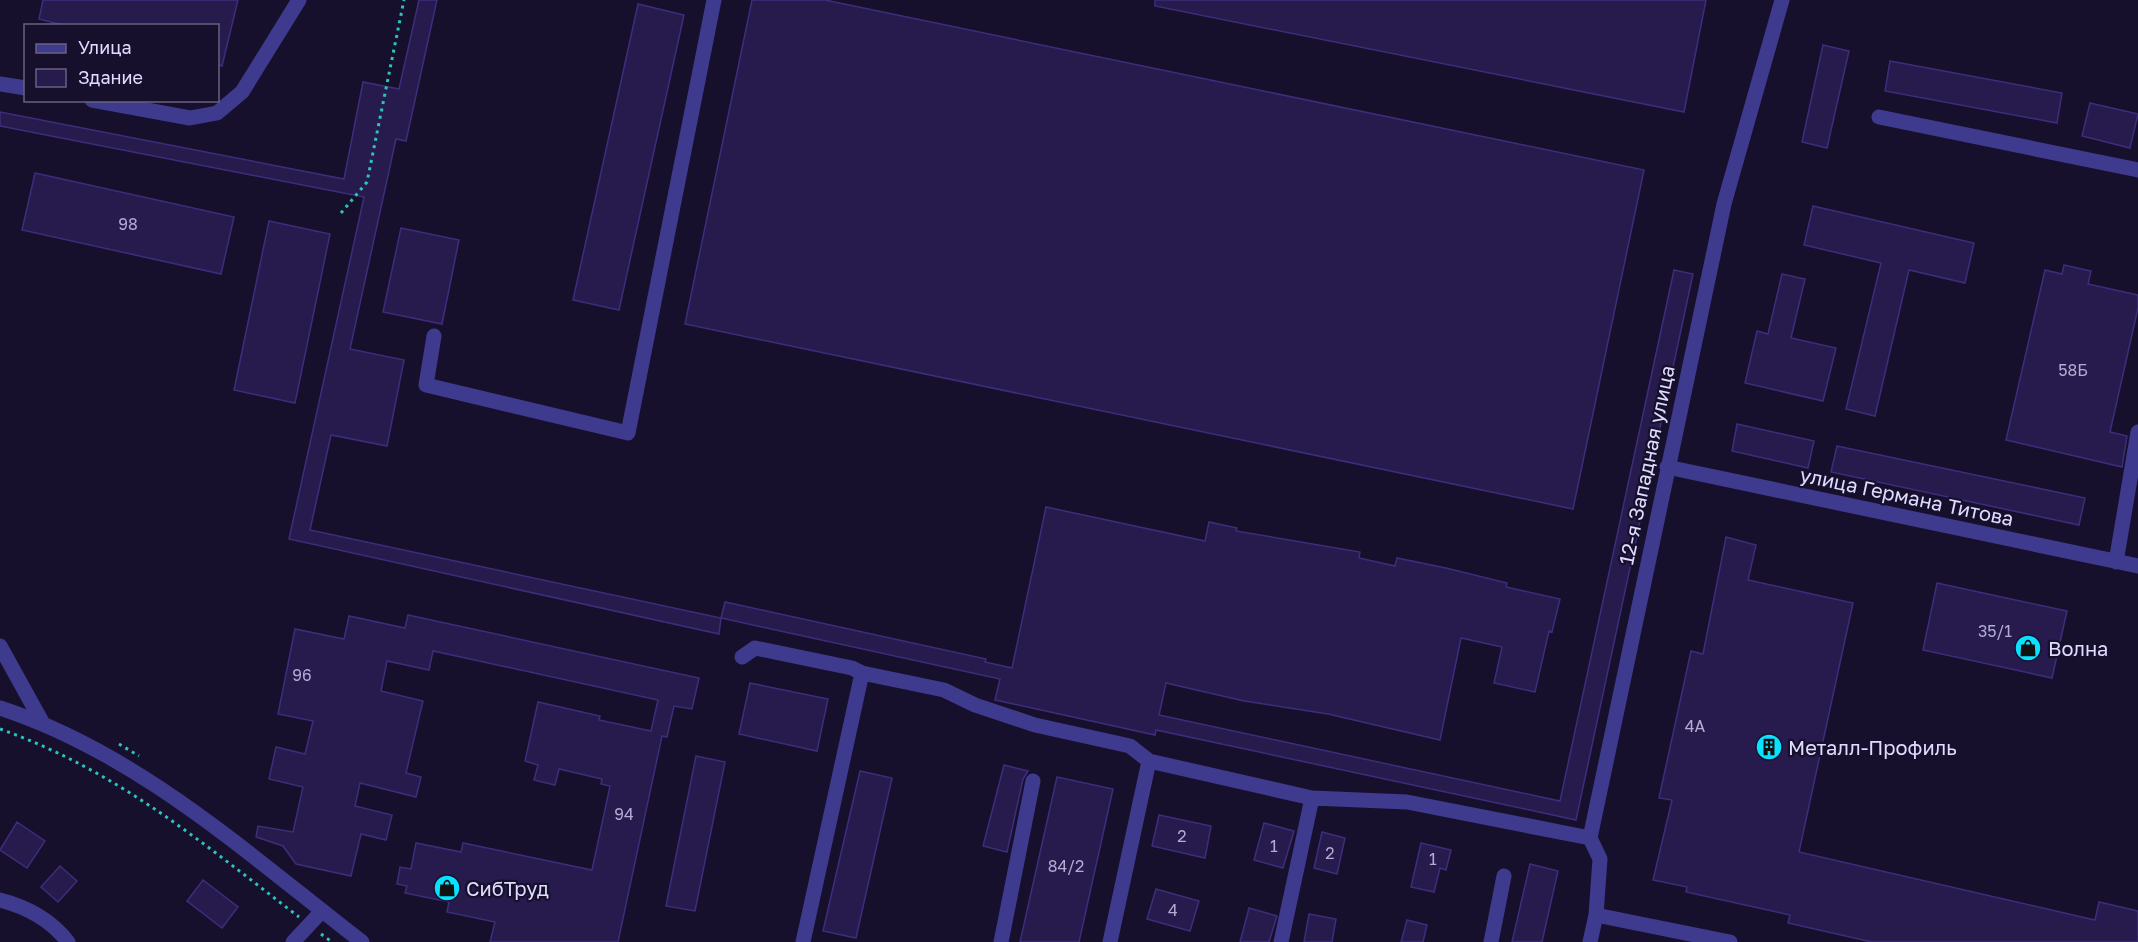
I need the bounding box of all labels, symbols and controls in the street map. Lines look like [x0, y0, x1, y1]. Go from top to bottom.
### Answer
legend [24, 24, 219, 102]
text: Улица [78, 36, 132, 58]
text: Здание [78, 66, 143, 88]
house number: 98 [118, 214, 138, 234]
house number: 58Б [2058, 360, 2088, 380]
street label: 12-я Западная улица [1613, 363, 1679, 567]
street label: улица Германа Титова [1798, 462, 2016, 530]
house number: 35/1 [1978, 621, 2012, 641]
shop icon: Волна [2013, 633, 2043, 663]
place label: Волна [2048, 636, 2108, 660]
house number: 96 [292, 665, 312, 685]
house number: 4А [1685, 716, 1706, 736]
building icon: Металл-Профиль [1754, 732, 1784, 762]
place label: Металл-Профиль [1788, 735, 1957, 759]
house number: 94 [614, 804, 634, 824]
house number: 2 [1177, 826, 1187, 846]
house number: 1 [1270, 836, 1278, 856]
house number: 2 [1325, 843, 1335, 863]
house number: 1 [1429, 849, 1437, 869]
house number: 84/2 [1048, 856, 1084, 876]
shop icon: СибТруд [432, 873, 462, 903]
place label: СибТруд [466, 876, 549, 900]
house number: 4 [1168, 900, 1178, 920]

